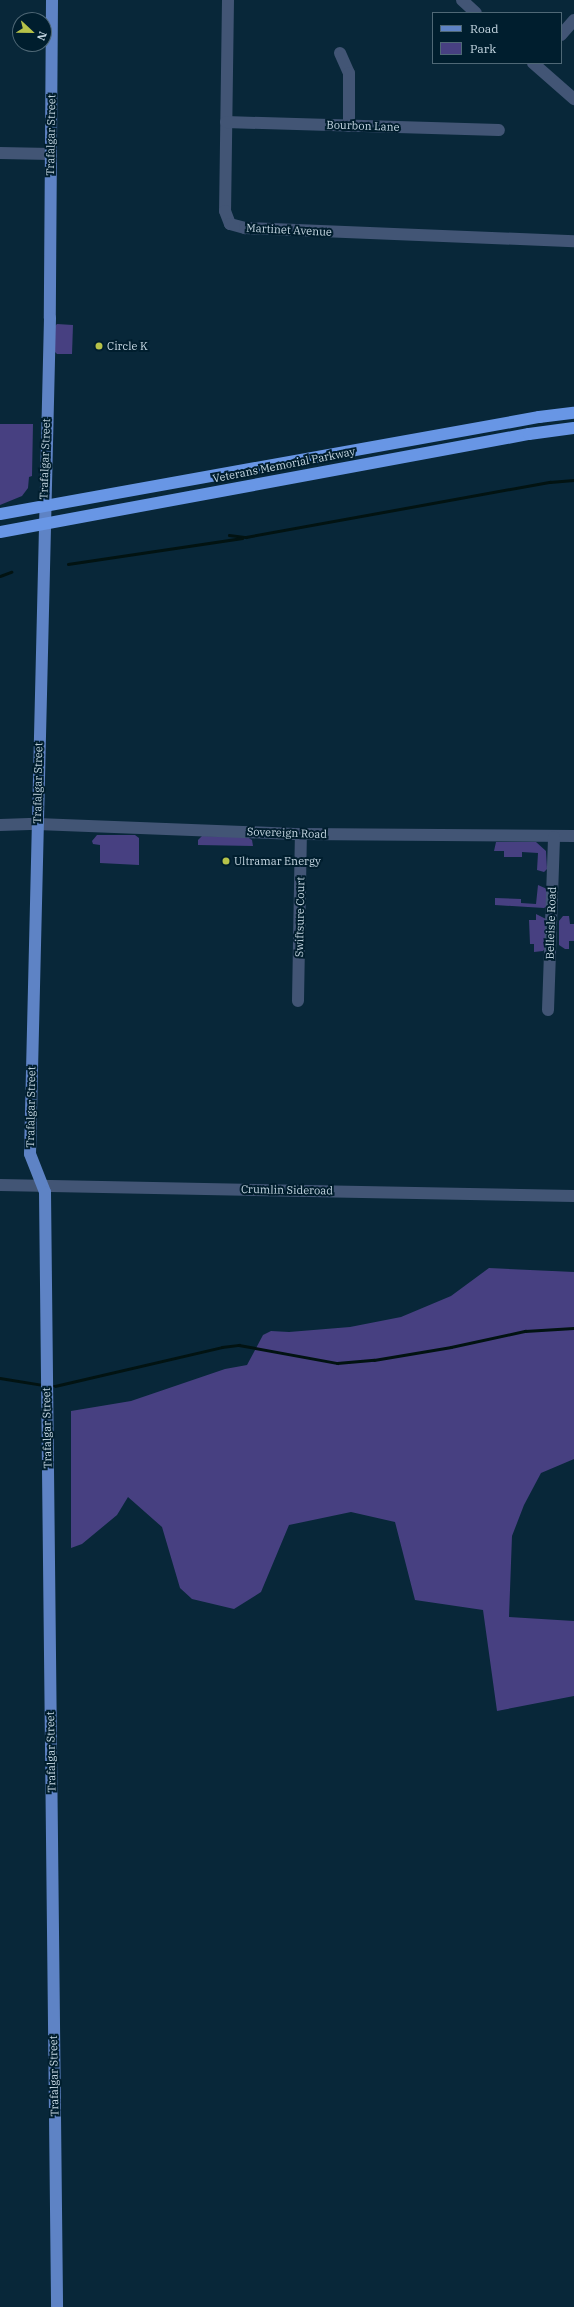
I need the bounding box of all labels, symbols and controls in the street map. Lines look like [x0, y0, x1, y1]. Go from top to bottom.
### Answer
north arrow [12, 12, 52, 52]
legend [432, 12, 562, 64]
text: Road [470, 21, 499, 36]
text: N [34, 29, 50, 43]
text: Park [470, 41, 496, 56]
street label: Trafalgar Street [44, 94, 58, 176]
street label: Bourbon Lane [326, 118, 400, 134]
street label: Martinet Avenue [246, 221, 332, 239]
place label: Circle K [107, 339, 148, 353]
marker: Circle K [94, 341, 104, 351]
street label: Trafalgar Street [37, 418, 53, 500]
street label: Veterans Memorial Parkway [212, 445, 356, 485]
street label: Trafalgar Street [31, 742, 45, 824]
street label: Sovereign Road [247, 825, 327, 841]
place label: Ultramar Energy [234, 854, 321, 868]
marker: Ultramar Energy [221, 856, 231, 866]
street label: Swiftsure Court [293, 877, 307, 957]
street label: Belleisle Road [543, 887, 559, 959]
street label: Trafalgar Street [24, 1066, 38, 1148]
street label: Crumlin Sideroad [241, 1183, 333, 1197]
street label: Trafalgar Street [40, 1387, 54, 1469]
street label: Trafalgar Street [44, 1711, 58, 1793]
street label: Trafalgar Street [47, 2035, 61, 2117]

